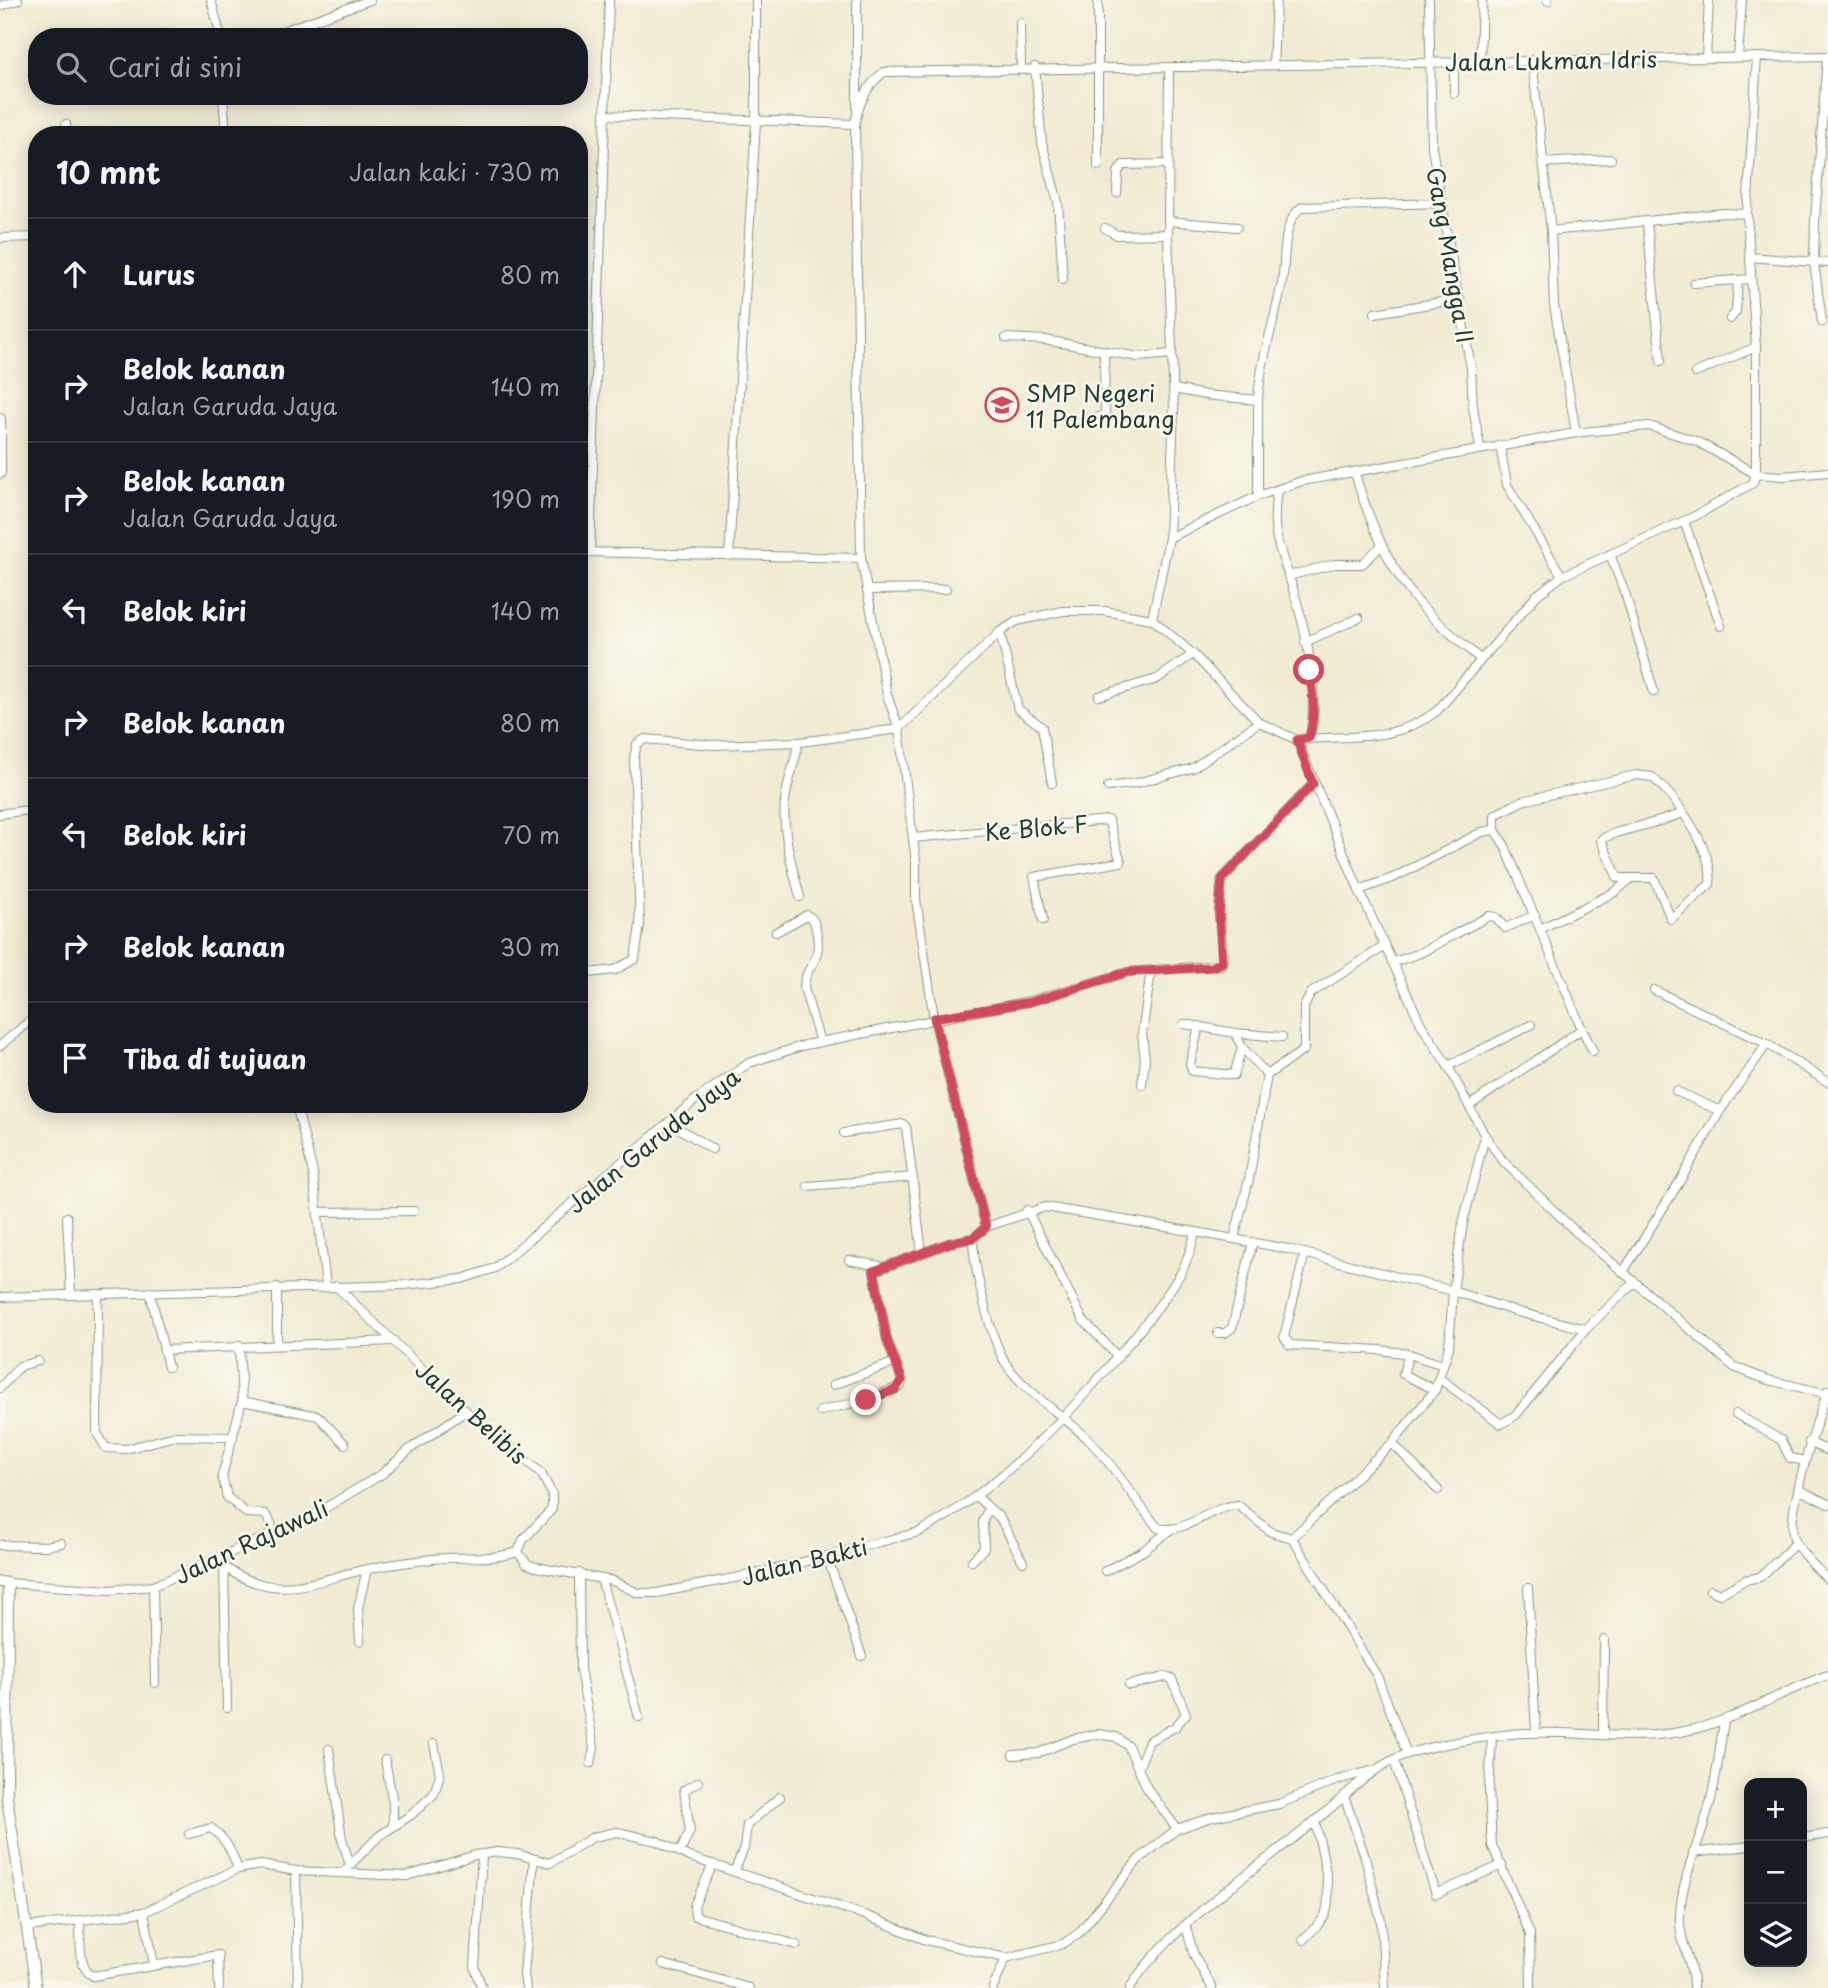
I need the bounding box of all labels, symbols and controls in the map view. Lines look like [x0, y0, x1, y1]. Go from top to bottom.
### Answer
search box [28, 28, 588, 105]
street label: Jalan Lukman Idris [1445, 41, 1657, 79]
text: Cari di sini [108, 47, 242, 86]
icon: search [52, 48, 90, 86]
text: 10 mnt [56, 149, 161, 194]
text: Jalan kaki · 730 m [349, 154, 560, 189]
street label: Gang Mangga II [1418, 164, 1484, 346]
icon: ahead [56, 255, 94, 293]
text: Lurus [123, 255, 195, 294]
text: 80 m [500, 257, 560, 292]
text: Belok kanan [123, 349, 285, 388]
icon: right [56, 367, 94, 405]
text: 140 m [491, 369, 560, 404]
place label: SMP Negeri 11 Palembang [1026, 375, 1175, 436]
school or university icon: SMP Negeri 11 Palembang [983, 386, 1021, 424]
text: Jalan Garuda Jaya [123, 388, 337, 423]
text: Belok kanan [123, 461, 285, 500]
icon: right [56, 479, 94, 517]
text: 190 m [492, 481, 560, 516]
text: Jalan Garuda Jaya [123, 500, 337, 535]
icon: left [56, 591, 94, 629]
text: Belok kiri [123, 591, 246, 630]
text: 140 m [491, 593, 560, 628]
route start [1293, 654, 1324, 685]
icon: right [56, 703, 94, 741]
text: Belok kanan [123, 703, 285, 742]
text: 80 m [500, 705, 560, 740]
street label: Ke Blok F [983, 805, 1089, 849]
icon: left [56, 815, 94, 853]
text: Belok kiri [123, 815, 246, 854]
text: 70 m [502, 817, 560, 852]
icon: right [56, 927, 94, 965]
text: Belok kanan [123, 927, 285, 966]
text: 30 m [499, 929, 560, 964]
icon: arrive [56, 1039, 94, 1077]
text: Tiba di tujuan [123, 1039, 307, 1078]
street label: Jalan Garuda Jaya [559, 1059, 747, 1221]
street label: Jalan Belibis [408, 1352, 536, 1472]
route end [850, 1384, 881, 1415]
street label: Jalan Rajawali [168, 1490, 334, 1592]
street label: Jalan Bakti [737, 1528, 871, 1594]
map controls [1744, 1778, 1807, 1967]
button: + [1744, 1778, 1807, 1841]
button: − [1744, 1841, 1807, 1904]
button: layers [1744, 1904, 1807, 1967]

